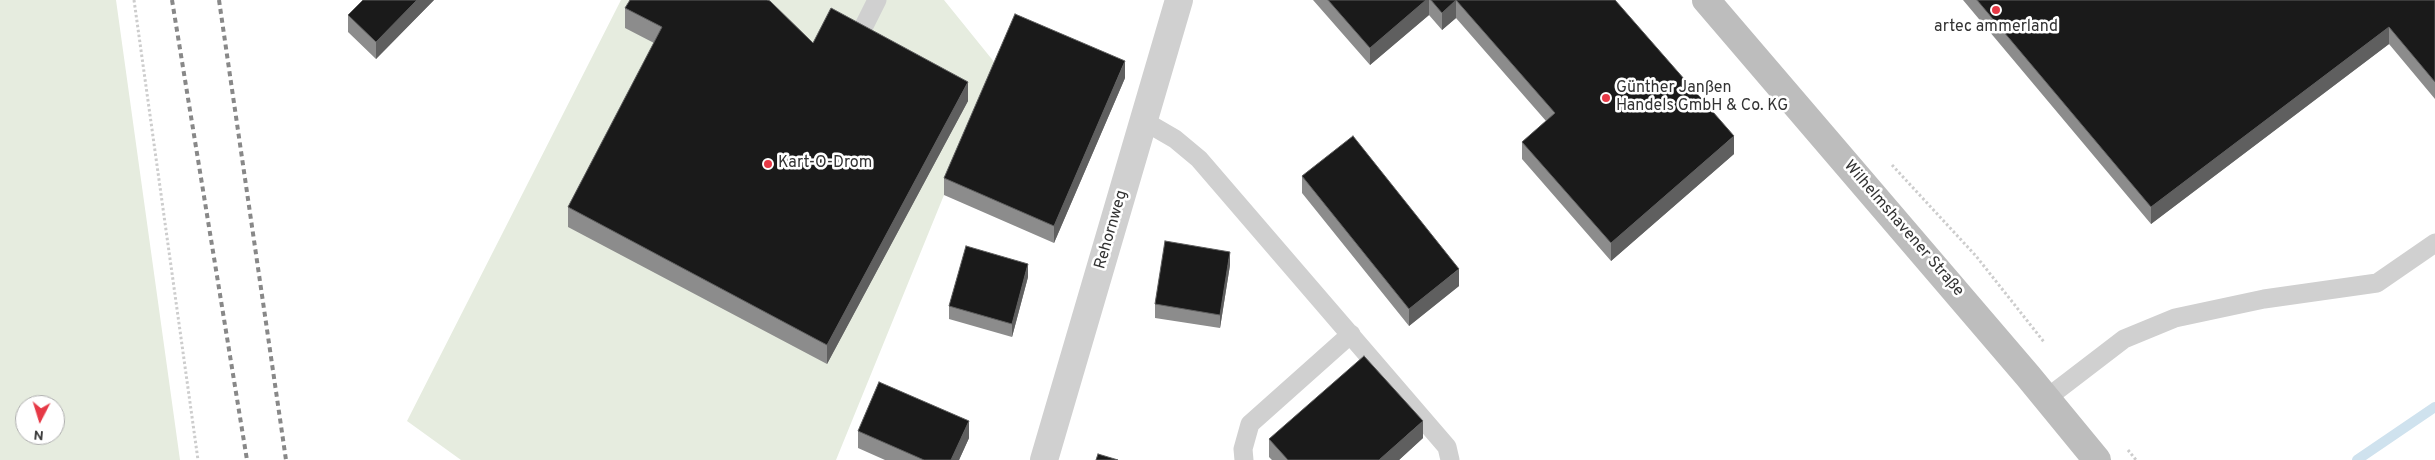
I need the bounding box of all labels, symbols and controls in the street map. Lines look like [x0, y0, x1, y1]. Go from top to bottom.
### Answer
marker: artec ammerland [1990, 4, 2002, 16]
place label: artec ammerland [1934, 18, 2058, 38]
place label: Günther Janßen Handels GmbH & Co. KG [1616, 79, 1788, 117]
marker: Günther Janßen Handels GmbH & Co. KG [1600, 92, 1612, 104]
place label: Kart-O-Drom [778, 154, 872, 174]
street label: Wilhelmshavener Straße [1839, 157, 1967, 301]
marker: Kart-O-Drom [762, 158, 774, 170]
street label: Rehornweg [1092, 188, 1132, 272]
north arrow [15, 395, 65, 445]
text: N [33, 426, 44, 443]

